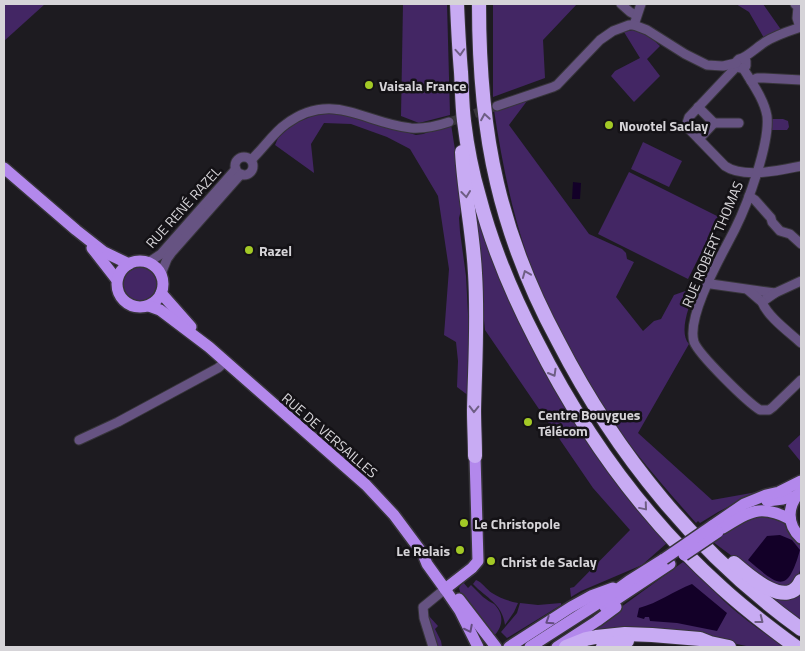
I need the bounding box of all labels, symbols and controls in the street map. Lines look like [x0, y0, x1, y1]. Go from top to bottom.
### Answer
one-way arrow [454, 49, 465, 57]
place label: Vaisala France [379, 75, 466, 96]
marker: Vaisala France [363, 79, 375, 91]
one-way arrow [480, 113, 491, 121]
place label: Novotel Saclay [619, 115, 708, 136]
marker: Novotel Saclay [603, 119, 615, 131]
street label: RUE RENÉ RAZEL [140, 161, 226, 253]
street label: RUE ROBERT THOMAS [676, 178, 748, 310]
one-way arrow [460, 191, 471, 199]
place label: Razel [259, 240, 292, 261]
marker: Razel [243, 244, 255, 256]
one-way arrow [521, 270, 532, 279]
one-way arrow [546, 368, 556, 377]
street label: RUE DE VERSAILLES [278, 387, 382, 483]
place label: Centre Bouygues Télécom [538, 404, 641, 441]
one-way arrow [469, 405, 480, 413]
marker: Centre Bouygues Télécom [522, 416, 534, 428]
one-way arrow [639, 501, 647, 510]
place label: Le Christopole [474, 513, 560, 534]
marker: Le Christopole [458, 517, 470, 529]
place label: Le Relais [396, 540, 450, 561]
marker: Le Relais [454, 544, 466, 556]
place label: Christ de Saclay [501, 551, 597, 572]
marker: Christ de Saclay [485, 555, 497, 567]
one-way arrow [755, 614, 764, 623]
one-way arrow [546, 615, 555, 624]
one-way arrow [463, 624, 473, 633]

